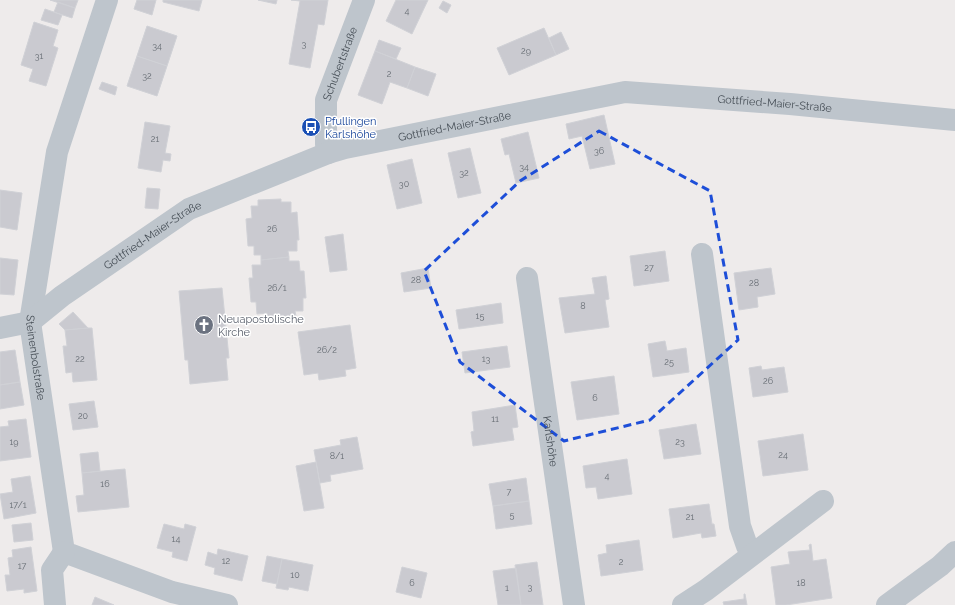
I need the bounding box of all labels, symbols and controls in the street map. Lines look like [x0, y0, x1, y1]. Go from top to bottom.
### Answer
house number: 4 [405, 6, 410, 16]
street label: Schubertstraße [320, 25, 360, 103]
house number: 3 [302, 39, 307, 49]
house number: 34 [152, 41, 162, 51]
house number: 29 [521, 46, 531, 56]
house number: 31 [35, 51, 43, 61]
house number: 2 [387, 69, 392, 79]
house number: 32 [142, 71, 152, 81]
street label: Gottfried-Maier-Straße [717, 93, 833, 115]
street label: Gottfried-Maier-Straße [397, 109, 513, 144]
place label: Pfullingen Karlshöhe [325, 115, 377, 141]
bus stop icon: Pfullingen Karlshöhe [300, 116, 322, 138]
house number: 21 [151, 134, 159, 144]
house number: 36 [594, 146, 605, 156]
house number: 34 [519, 162, 529, 172]
house number: 32 [459, 168, 469, 178]
house number: 30 [399, 179, 410, 189]
street label: Gottfried-Maier-Straße [101, 199, 204, 273]
house number: 26 [267, 224, 278, 234]
house number: 27 [644, 263, 654, 273]
house number: 28 [411, 275, 421, 285]
house number: 28 [749, 278, 759, 288]
house number: 26/1 [267, 283, 287, 293]
house number: 8 [580, 301, 586, 311]
house number: 15 [476, 311, 484, 321]
place label: Neuapostolische Kirche [218, 313, 304, 339]
street label: Steinenbolstraße [23, 314, 48, 402]
church icon: Neuapostolische Kirche [193, 314, 215, 336]
house number: 26/2 [317, 345, 337, 355]
house number: 22 [75, 354, 85, 364]
house number: 13 [482, 354, 491, 364]
house number: 25 [664, 357, 674, 367]
house number: 26 [763, 376, 774, 386]
house number: 6 [592, 393, 598, 403]
house number: 20 [78, 411, 89, 421]
house number: 11 [491, 414, 499, 424]
street label: Karlshöhe [540, 415, 560, 468]
house number: 19 [9, 437, 19, 447]
house number: 23 [675, 437, 685, 447]
house number: 24 [778, 450, 788, 460]
house number: 8/1 [330, 451, 344, 461]
house number: 4 [605, 471, 610, 481]
house number: 16 [100, 479, 110, 489]
house number: 7 [507, 487, 512, 497]
house number: 17/1 [9, 500, 27, 510]
house number: 5 [510, 510, 515, 520]
house number: 21 [686, 512, 694, 522]
house number: 14 [172, 534, 180, 544]
house number: 12 [222, 556, 231, 566]
house number: 2 [619, 557, 624, 567]
house number: 17 [18, 561, 26, 571]
house number: 10 [290, 570, 300, 580]
house number: 6 [409, 578, 415, 588]
house number: 18 [796, 578, 806, 588]
house number: 3 [528, 582, 533, 592]
house number: 1 [505, 583, 509, 593]

